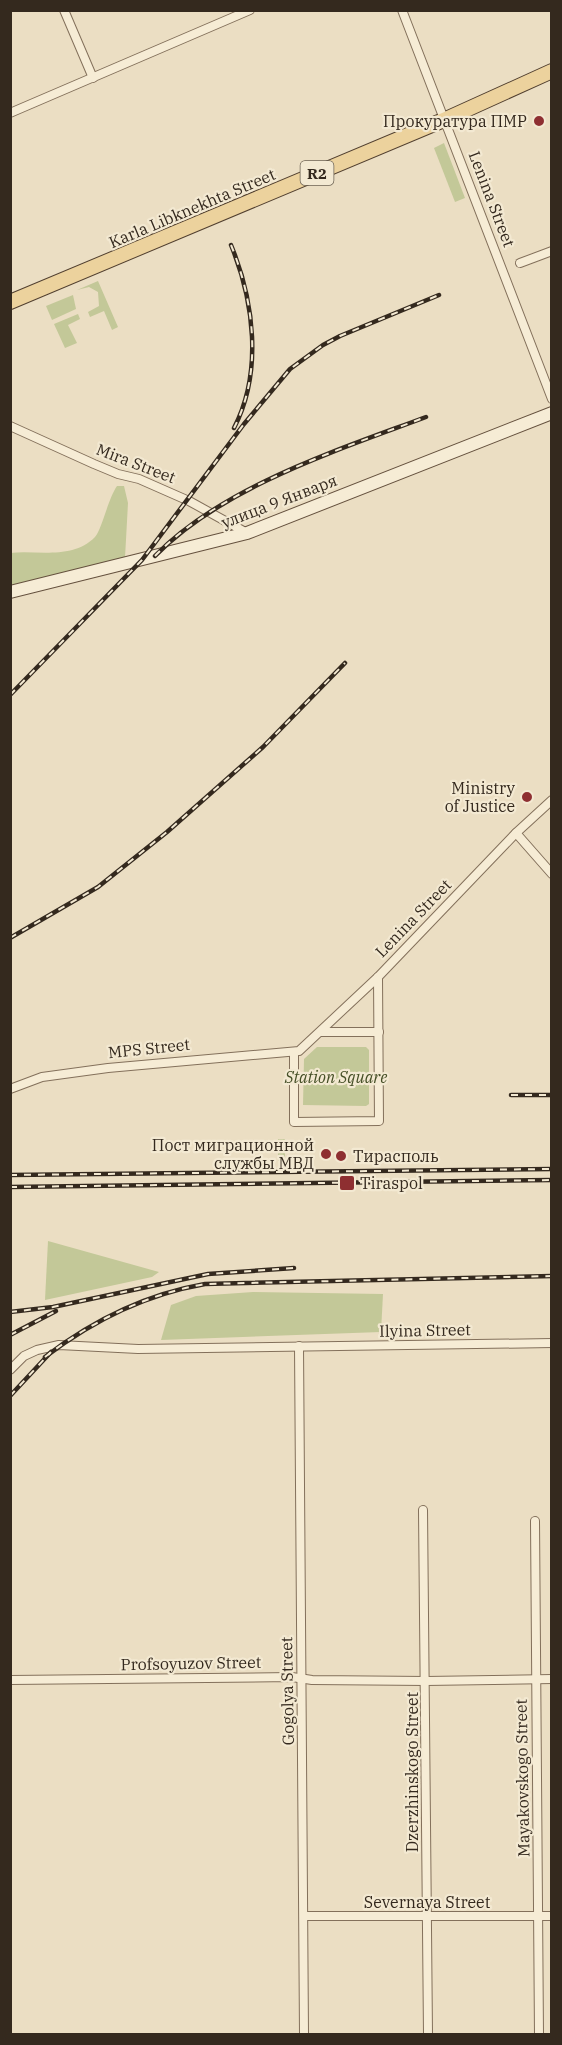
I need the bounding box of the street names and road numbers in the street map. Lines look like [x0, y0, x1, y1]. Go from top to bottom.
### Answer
street label: Lenina Street [465, 148, 520, 250]
road number: R2 [300, 161, 334, 185]
street label: Karla Libknekhta Street [106, 164, 279, 252]
street label: Mira Street [93, 439, 179, 487]
street label: улица 9 Января [218, 470, 340, 532]
street label: Lenina Street [371, 874, 456, 961]
street label: MPS Street [107, 1034, 191, 1062]
street label: Ilyina Street [379, 1319, 471, 1341]
street label: Gogolya Street [276, 1636, 298, 1746]
street label: Profsoyuzov Street [121, 1652, 262, 1674]
street label: Dzerzhinskogo Street [402, 1691, 422, 1852]
street label: Mayakovskogo Street [511, 1698, 533, 1857]
street label: Severnaya Street [364, 1892, 491, 1912]

